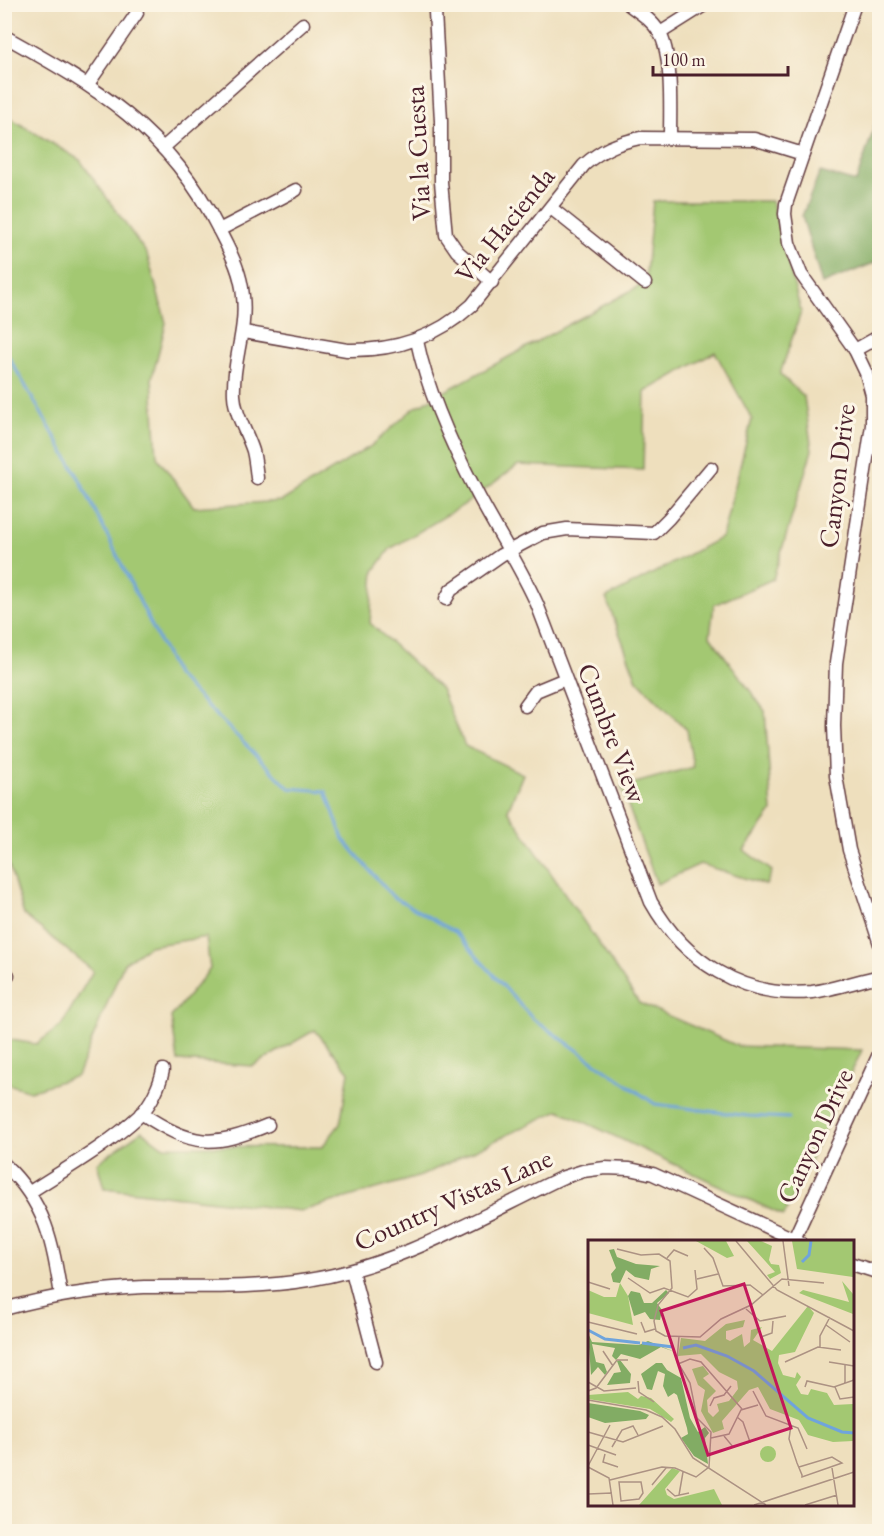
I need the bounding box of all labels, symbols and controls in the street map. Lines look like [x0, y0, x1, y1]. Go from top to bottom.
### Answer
scale bar [653, 39, 788, 77]
text: 100 m [662, 48, 706, 71]
street label: Via la Cuesta [396, 85, 439, 221]
street label: Via Hacienda [447, 159, 562, 290]
street label: Canyon Drive [810, 402, 863, 550]
street label: Cumbre View [570, 658, 655, 808]
street label: Canyon Drive [768, 1063, 861, 1209]
street label: Country Vistas Lane [348, 1140, 557, 1259]
inset map [588, 1240, 854, 1506]

